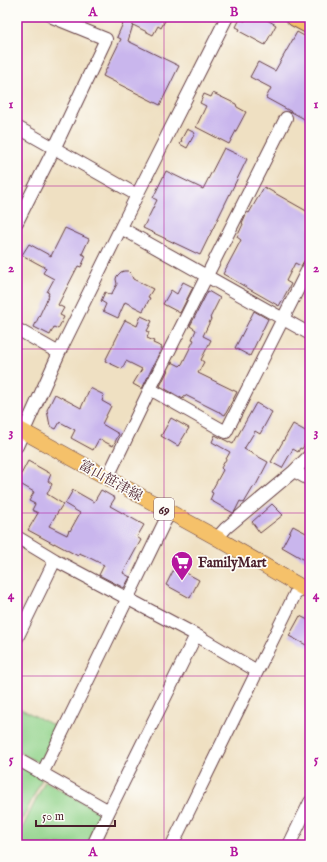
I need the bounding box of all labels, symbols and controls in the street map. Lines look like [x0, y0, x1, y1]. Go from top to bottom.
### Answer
text: A [88, 4, 99, 21]
text: B [230, 4, 239, 21]
text: 1 [9, 96, 14, 113]
text: 1 [314, 96, 319, 113]
text: 2 [8, 260, 14, 277]
text: 2 [313, 260, 319, 277]
text: 3 [9, 424, 14, 441]
text: 3 [314, 424, 319, 441]
street label: 富山笹津線 [76, 456, 145, 506]
road number: 69 [154, 498, 174, 520]
supermarket icon: FamilyMart [169, 549, 195, 582]
place label: FamilyMart [198, 554, 267, 572]
text: 4 [8, 587, 15, 604]
text: 4 [313, 587, 320, 604]
text: 5 [9, 751, 14, 768]
text: 5 [314, 751, 319, 768]
scale bar [36, 802, 115, 828]
text: 50 m [42, 809, 64, 824]
text: A [88, 844, 99, 861]
text: B [230, 844, 239, 861]

